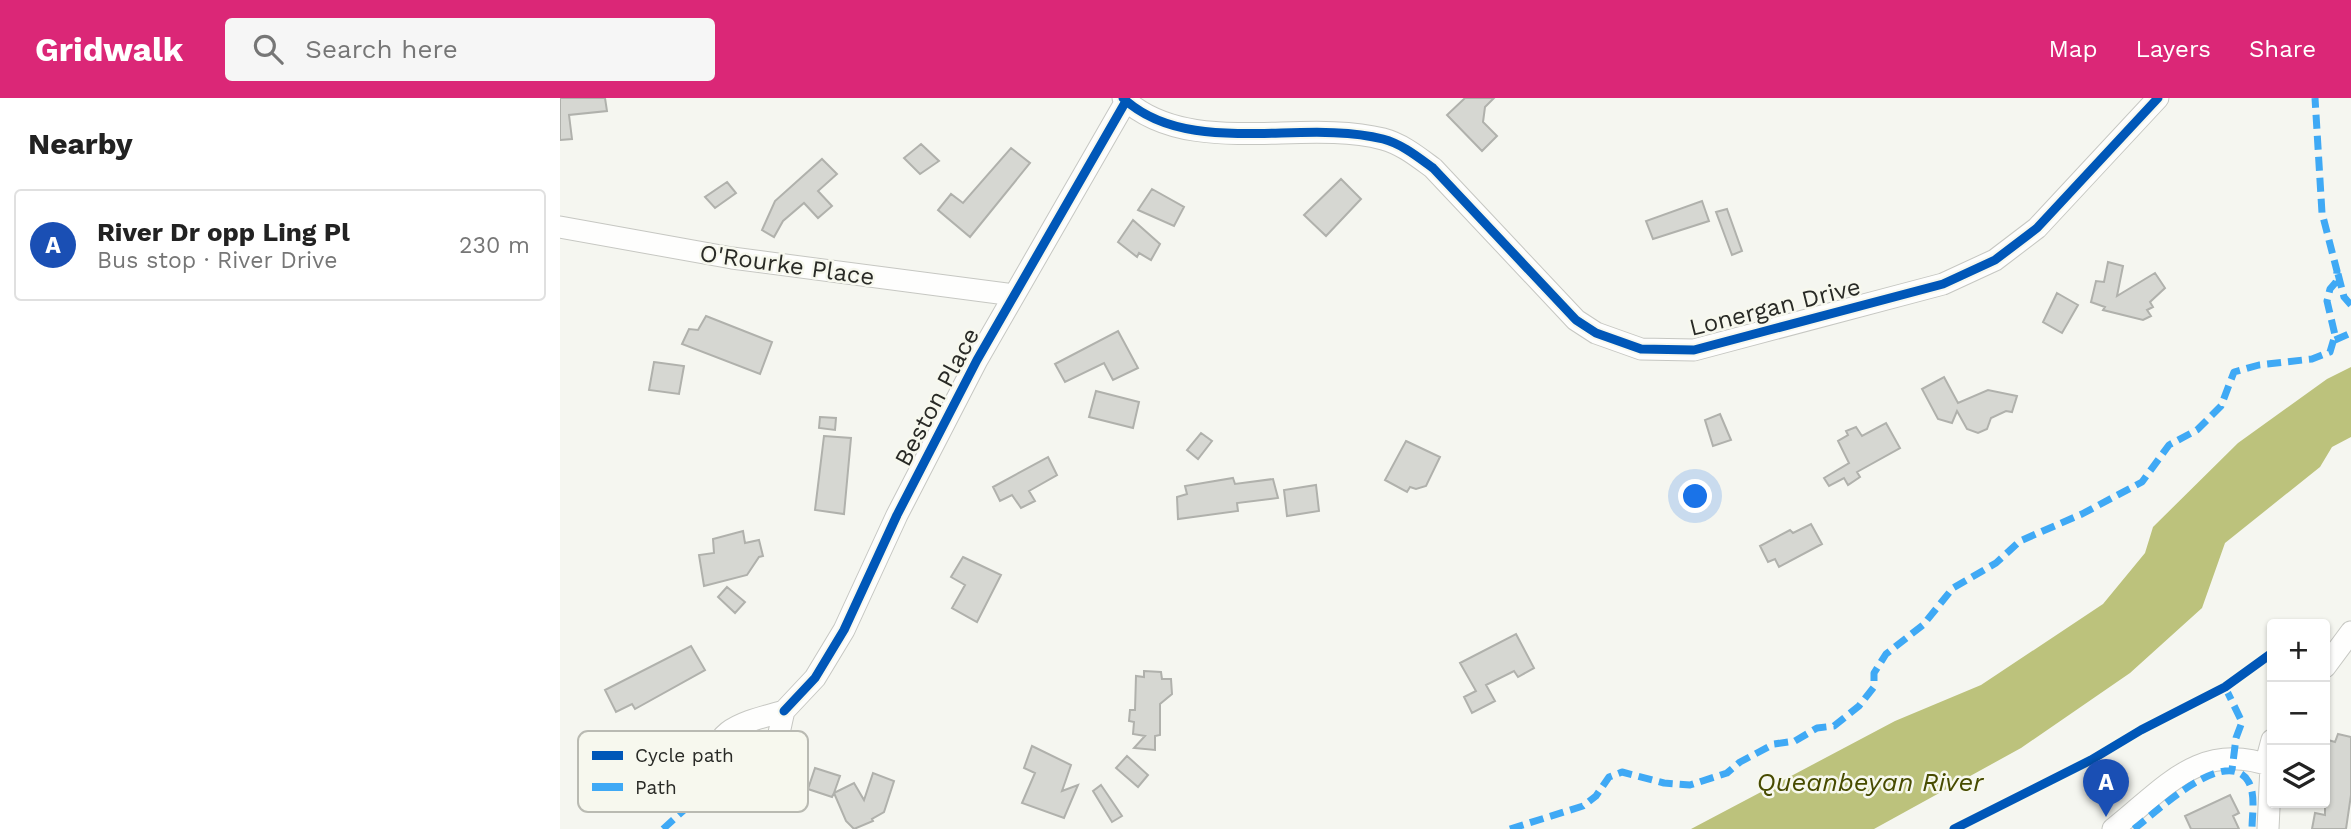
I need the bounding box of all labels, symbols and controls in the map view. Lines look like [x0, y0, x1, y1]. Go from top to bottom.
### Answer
search box [225, 18, 715, 81]
text: Gridwalk [35, 30, 183, 69]
icon: search [249, 30, 287, 68]
text: Search here [305, 34, 458, 64]
text: Map [2049, 35, 2097, 63]
text: Layers [2135, 35, 2211, 63]
text: Share [2249, 35, 2316, 63]
text: Nearby [28, 126, 133, 161]
text: River Dr opp Ling Pl [97, 217, 350, 247]
text: A [45, 232, 61, 259]
text: 230 m [459, 232, 530, 259]
street label: O'Rourke Place [698, 239, 876, 291]
text: Bus stop · River Drive [97, 247, 337, 274]
street label: Lonergan Drive [1687, 272, 1863, 342]
street label: Beston Place [889, 323, 985, 471]
your location [1678, 479, 1712, 513]
map controls [2267, 619, 2330, 808]
button: + [2267, 619, 2330, 682]
button: − [2267, 682, 2330, 745]
legend [578, 731, 808, 812]
text: Cycle path [635, 744, 734, 767]
button: layers [2267, 745, 2330, 808]
pin: A [2083, 759, 2129, 817]
water label: Queanbeyan River [1757, 767, 1984, 797]
text: Path [635, 776, 677, 799]

